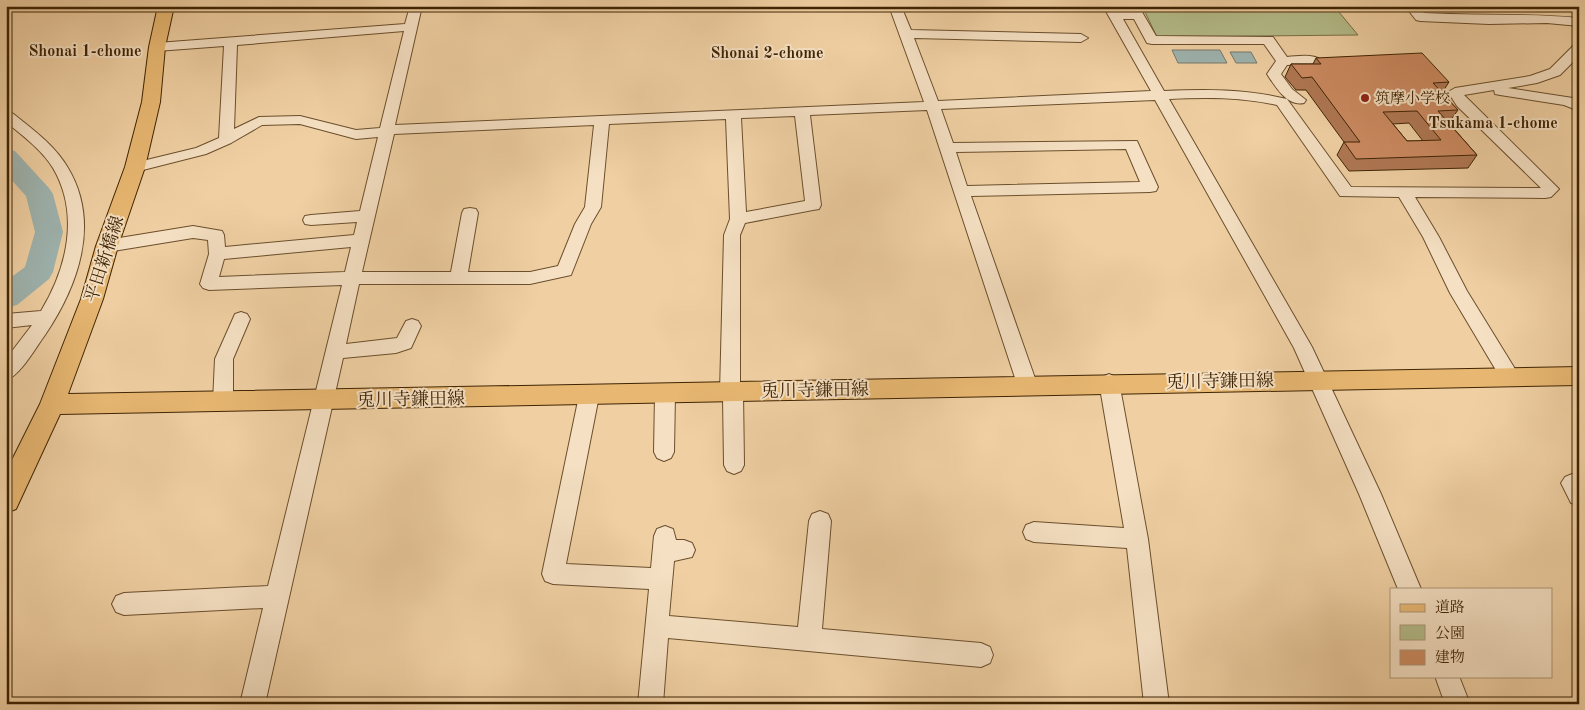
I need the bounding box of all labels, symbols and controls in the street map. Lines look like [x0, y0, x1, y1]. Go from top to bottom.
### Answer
district label: Shonai 1-chome [28, 44, 142, 60]
district label: Shonai 2-chome [710, 46, 824, 62]
place label: 筑摩小学校 [1375, 90, 1450, 107]
marker: 筑摩小学校 [1359, 92, 1371, 104]
district label: Tsukama 1-chome [1428, 116, 1558, 132]
street label: 平田新橋線 [81, 213, 127, 305]
street label: 兎川寺鎌田線 [1166, 370, 1274, 392]
street label: 兎川寺鎌田線 [761, 379, 869, 401]
street label: 兎川寺鎌田線 [357, 388, 465, 410]
legend [1390, 588, 1552, 678]
text: 道路 [1435, 599, 1465, 616]
text: 公園 [1435, 625, 1465, 642]
text: 建物 [1435, 649, 1465, 666]

